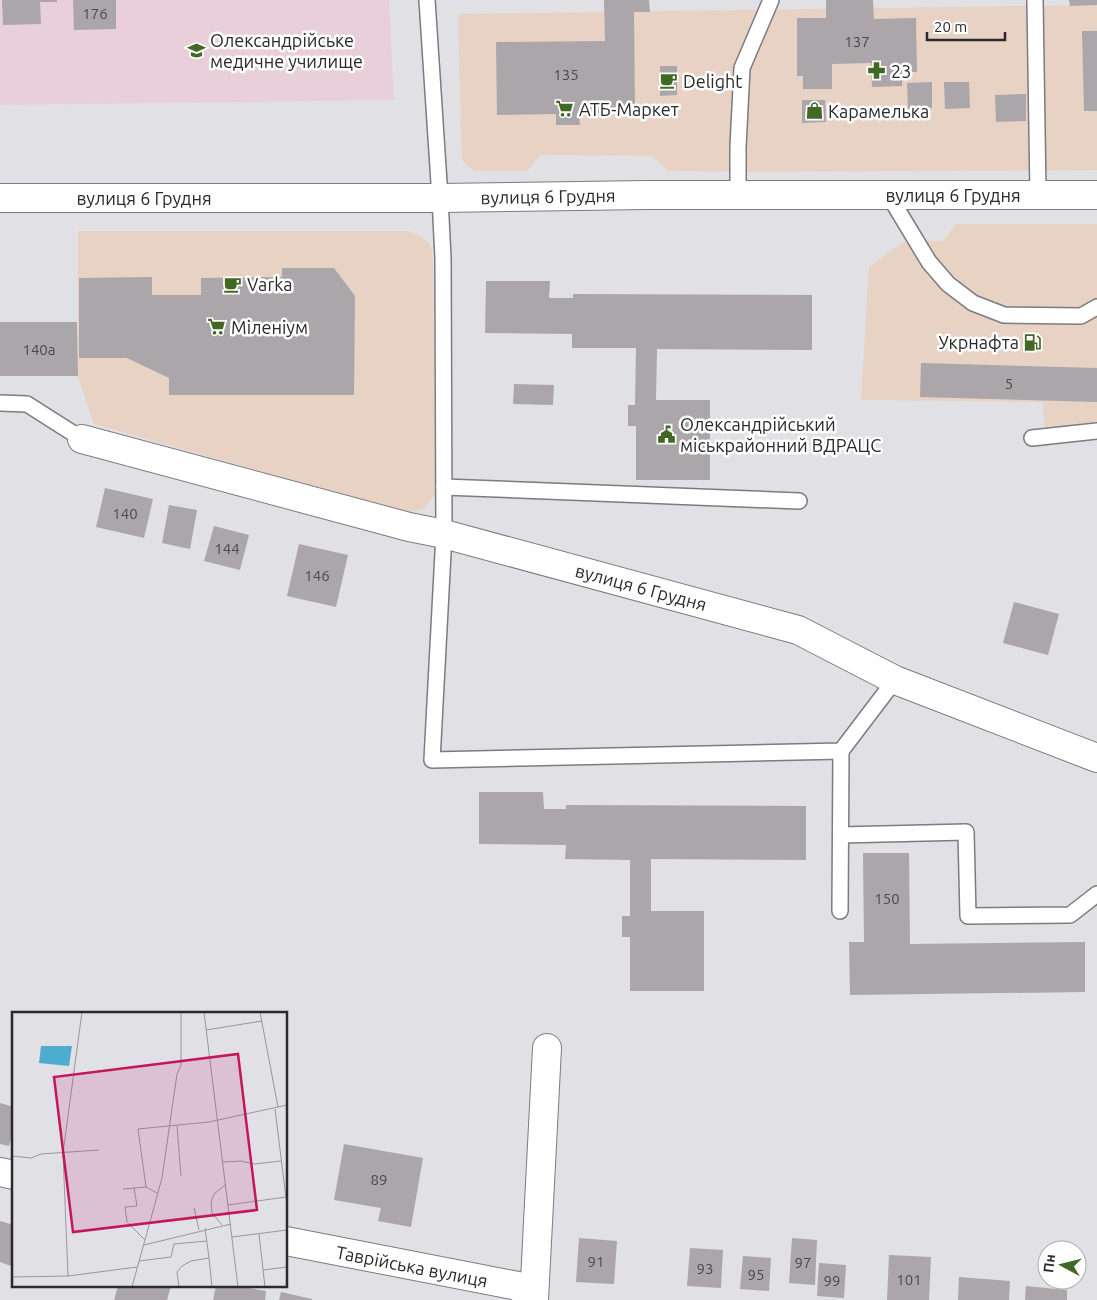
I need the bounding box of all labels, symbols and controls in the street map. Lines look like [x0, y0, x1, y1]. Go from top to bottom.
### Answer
house number: 176 [82, 5, 108, 22]
scale bar [927, 10, 1004, 42]
text: 20 m [934, 18, 967, 35]
place label: Олександрійське медичне училище [210, 30, 363, 71]
house number: 137 [844, 33, 870, 50]
school or university icon: Олександрійське медичне училище [186, 40, 206, 60]
pharmacy icon: 23 [867, 61, 887, 81]
place label: 23 [891, 61, 911, 81]
house number: 135 [553, 66, 579, 83]
cafe icon: Delight [659, 71, 679, 91]
place label: Delight [683, 71, 742, 91]
supermarket icon: АТБ-Маркет [555, 99, 575, 119]
place label: АТБ-Маркет [579, 99, 679, 119]
shop icon: Карамелька [804, 101, 824, 121]
place label: Карамелька [828, 101, 929, 121]
street label: вулиця 6 Грудня [480, 185, 616, 207]
street label: вулиця 6 Грудня [885, 185, 1021, 205]
street label: вулиця 6 Грудня [76, 188, 212, 208]
cafe icon: Varka [223, 274, 243, 294]
place label: Varka [247, 274, 293, 294]
supermarket icon: Міленіум [207, 317, 227, 337]
place label: Міленіум [231, 317, 308, 337]
place label: Укрнафта [939, 332, 1019, 352]
fuel station icon: Укрнафта [1023, 332, 1043, 352]
house number: 140а [22, 341, 56, 358]
house number: 5 [1005, 375, 1013, 392]
place label: Олександрійський міськрайонний ВДРАЦС [680, 414, 881, 455]
public building icon: Олександрійський міськрайонний ВДРАЦС [656, 424, 676, 444]
house number: 140 [112, 505, 138, 522]
house number: 144 [214, 540, 240, 557]
street label: вулиця 6 Грудня [573, 560, 709, 614]
house number: 146 [304, 567, 330, 584]
house number: 150 [874, 890, 900, 907]
inset map [12, 1012, 288, 1288]
house number: 89 [371, 1171, 387, 1188]
north arrow [1037, 1240, 1087, 1290]
street label: Таврійська вулиця [334, 1241, 490, 1291]
house number: 91 [588, 1253, 604, 1270]
text: Пн [1040, 1253, 1058, 1274]
house number: 97 [795, 1254, 811, 1271]
house number: 93 [697, 1260, 713, 1277]
house number: 95 [748, 1266, 764, 1283]
house number: 101 [896, 1271, 922, 1288]
house number: 99 [824, 1272, 840, 1289]

